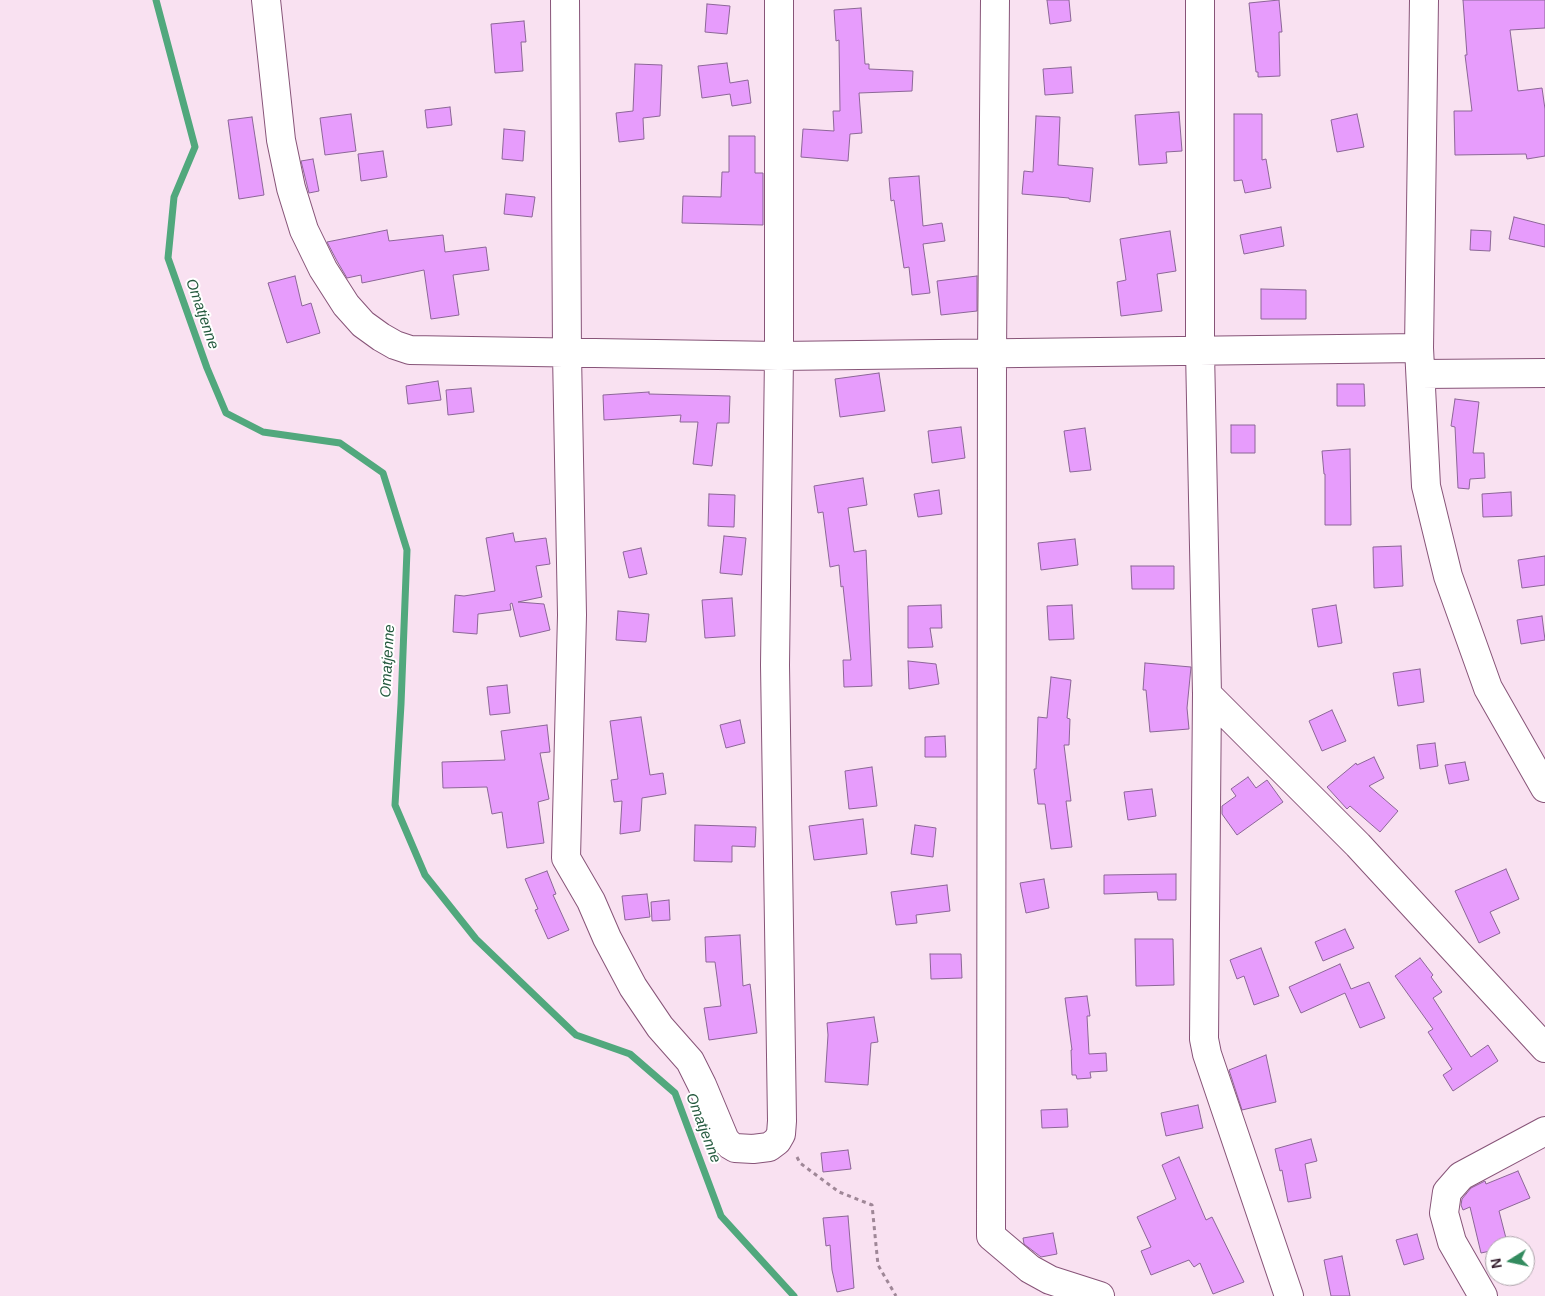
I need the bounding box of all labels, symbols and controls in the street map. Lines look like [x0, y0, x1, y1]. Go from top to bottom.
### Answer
water label: Omatjenne [182, 276, 222, 352]
water label: Omatjenne [377, 624, 399, 698]
water label: Omatjenne [681, 1091, 725, 1165]
north arrow [1485, 1236, 1535, 1286]
text: N [1487, 1257, 1505, 1270]

